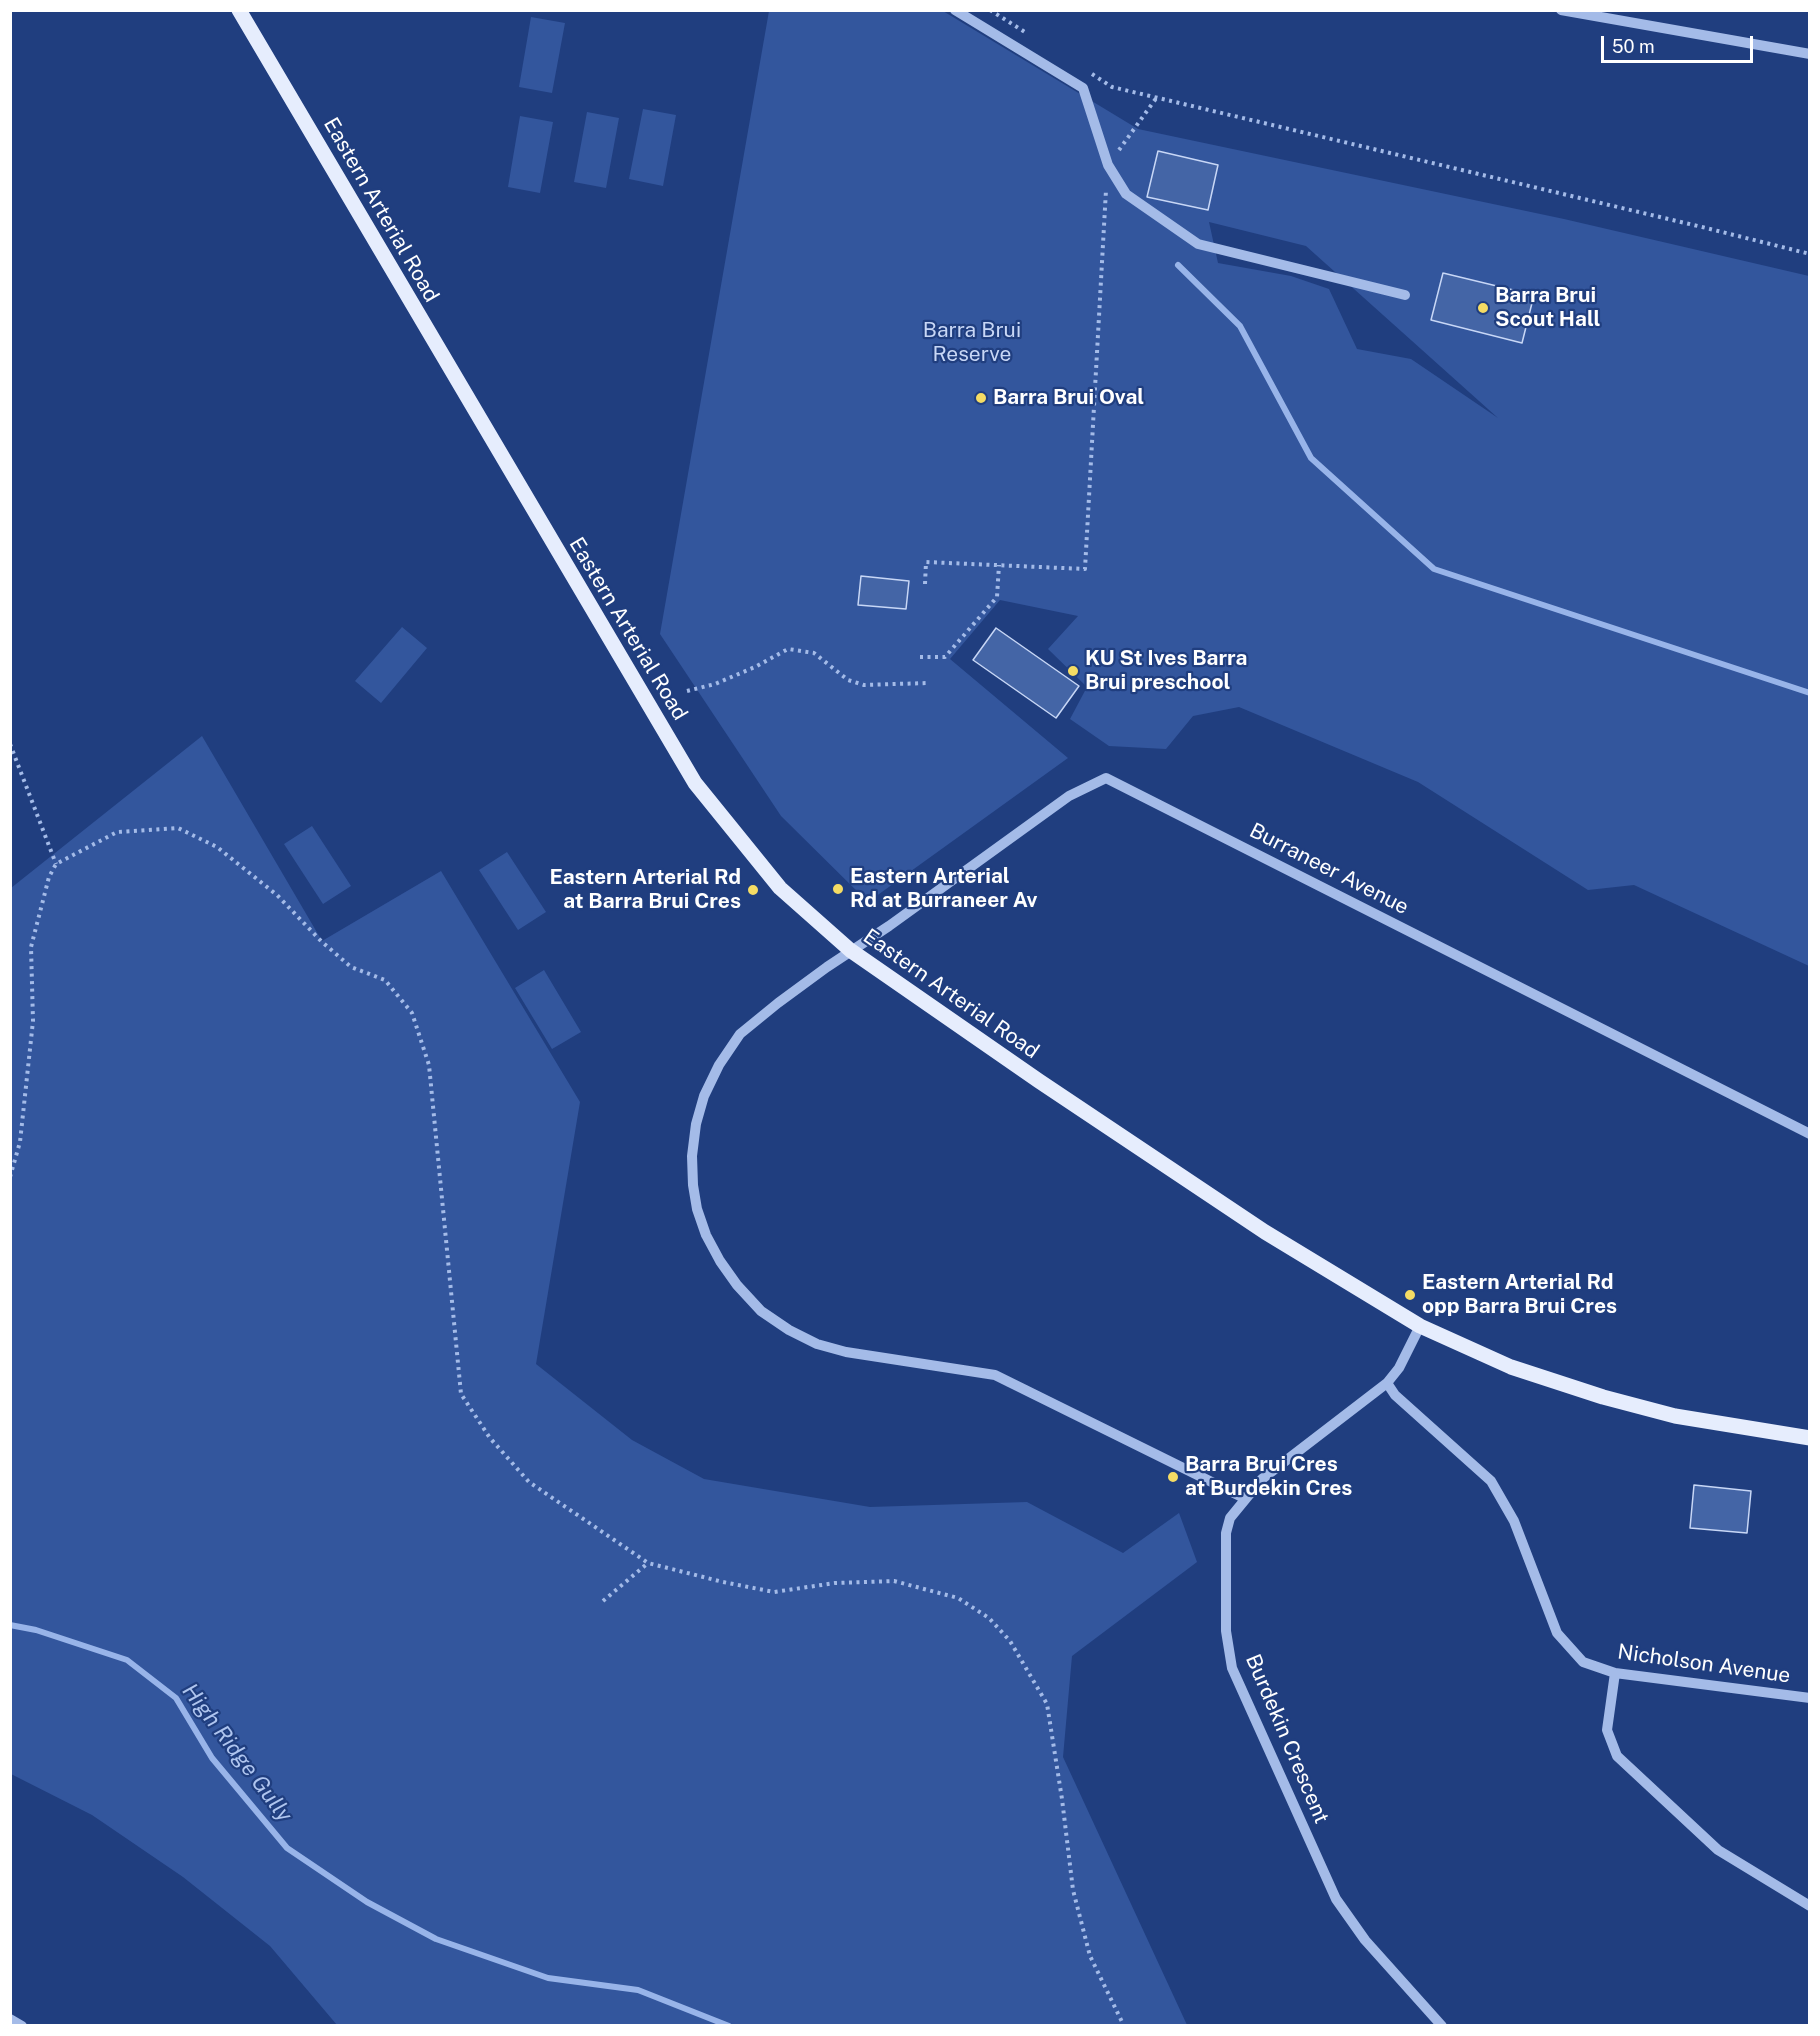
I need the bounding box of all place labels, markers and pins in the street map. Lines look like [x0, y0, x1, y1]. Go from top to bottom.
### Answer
place label: Barra Brui Scout Hall [1495, 283, 1600, 333]
marker: Barra Brui Scout Hall [1476, 301, 1490, 315]
place label: Barra Brui Oval [993, 385, 1144, 411]
marker: Barra Brui Oval [974, 391, 988, 405]
place label: KU St Ives Barra Brui preschool [1085, 646, 1247, 696]
marker: KU St Ives Barra Brui preschool [1066, 664, 1080, 678]
place label: Eastern Arterial Rd at Burraneer Av [850, 864, 1037, 914]
place label: Eastern Arterial Rd at Barra Brui Cres [549, 865, 741, 915]
marker: Eastern Arterial Rd at Burraneer Av [831, 882, 845, 896]
marker: Eastern Arterial Rd at Barra Brui Cres [746, 883, 760, 897]
place label: Eastern Arterial Rd opp Barra Brui Cres [1422, 1270, 1617, 1320]
marker: Eastern Arterial Rd opp Barra Brui Cres [1403, 1288, 1417, 1302]
place label: Barra Brui Cres at Burdekin Cres [1185, 1452, 1352, 1502]
marker: Barra Brui Cres at Burdekin Cres [1166, 1470, 1180, 1484]

